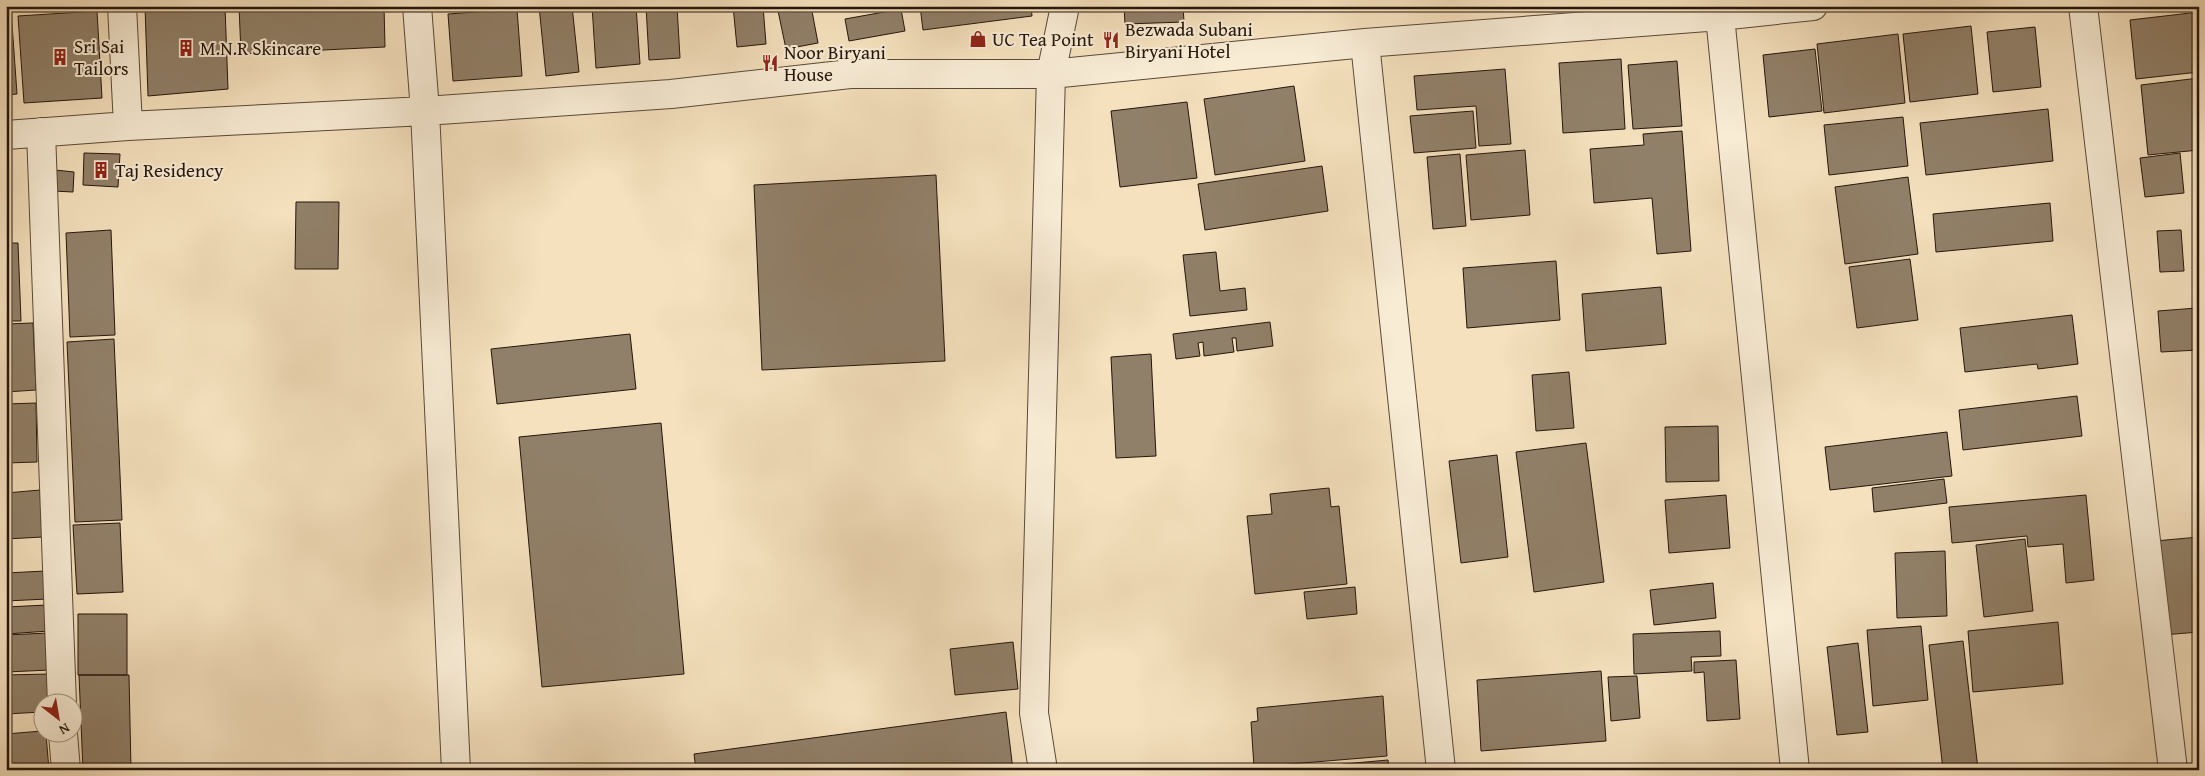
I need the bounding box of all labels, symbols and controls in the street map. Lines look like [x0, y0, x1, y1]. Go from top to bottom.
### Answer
place label: Bezwada Subani Biryani Hotel [1125, 15, 1253, 65]
place label: UC Tea Point [992, 25, 1094, 53]
shop icon: UC Tea Point [968, 29, 988, 49]
restaurant icon: Bezwada Subani Biryani Hotel [1101, 30, 1121, 50]
place label: Sri Sai Tailors [74, 32, 129, 82]
place label: M.N.R Skincare [200, 34, 321, 62]
building icon: M.N.R Skincare [176, 38, 196, 58]
place label: Noor Biryani House [784, 38, 886, 88]
building icon: Sri Sai Tailors [50, 47, 70, 67]
restaurant icon: Noor Biryani House [760, 53, 780, 73]
place label: Taj Residency [115, 156, 224, 184]
building icon: Taj Residency [91, 160, 111, 180]
north arrow [32, 694, 82, 744]
text: N [55, 718, 74, 740]

